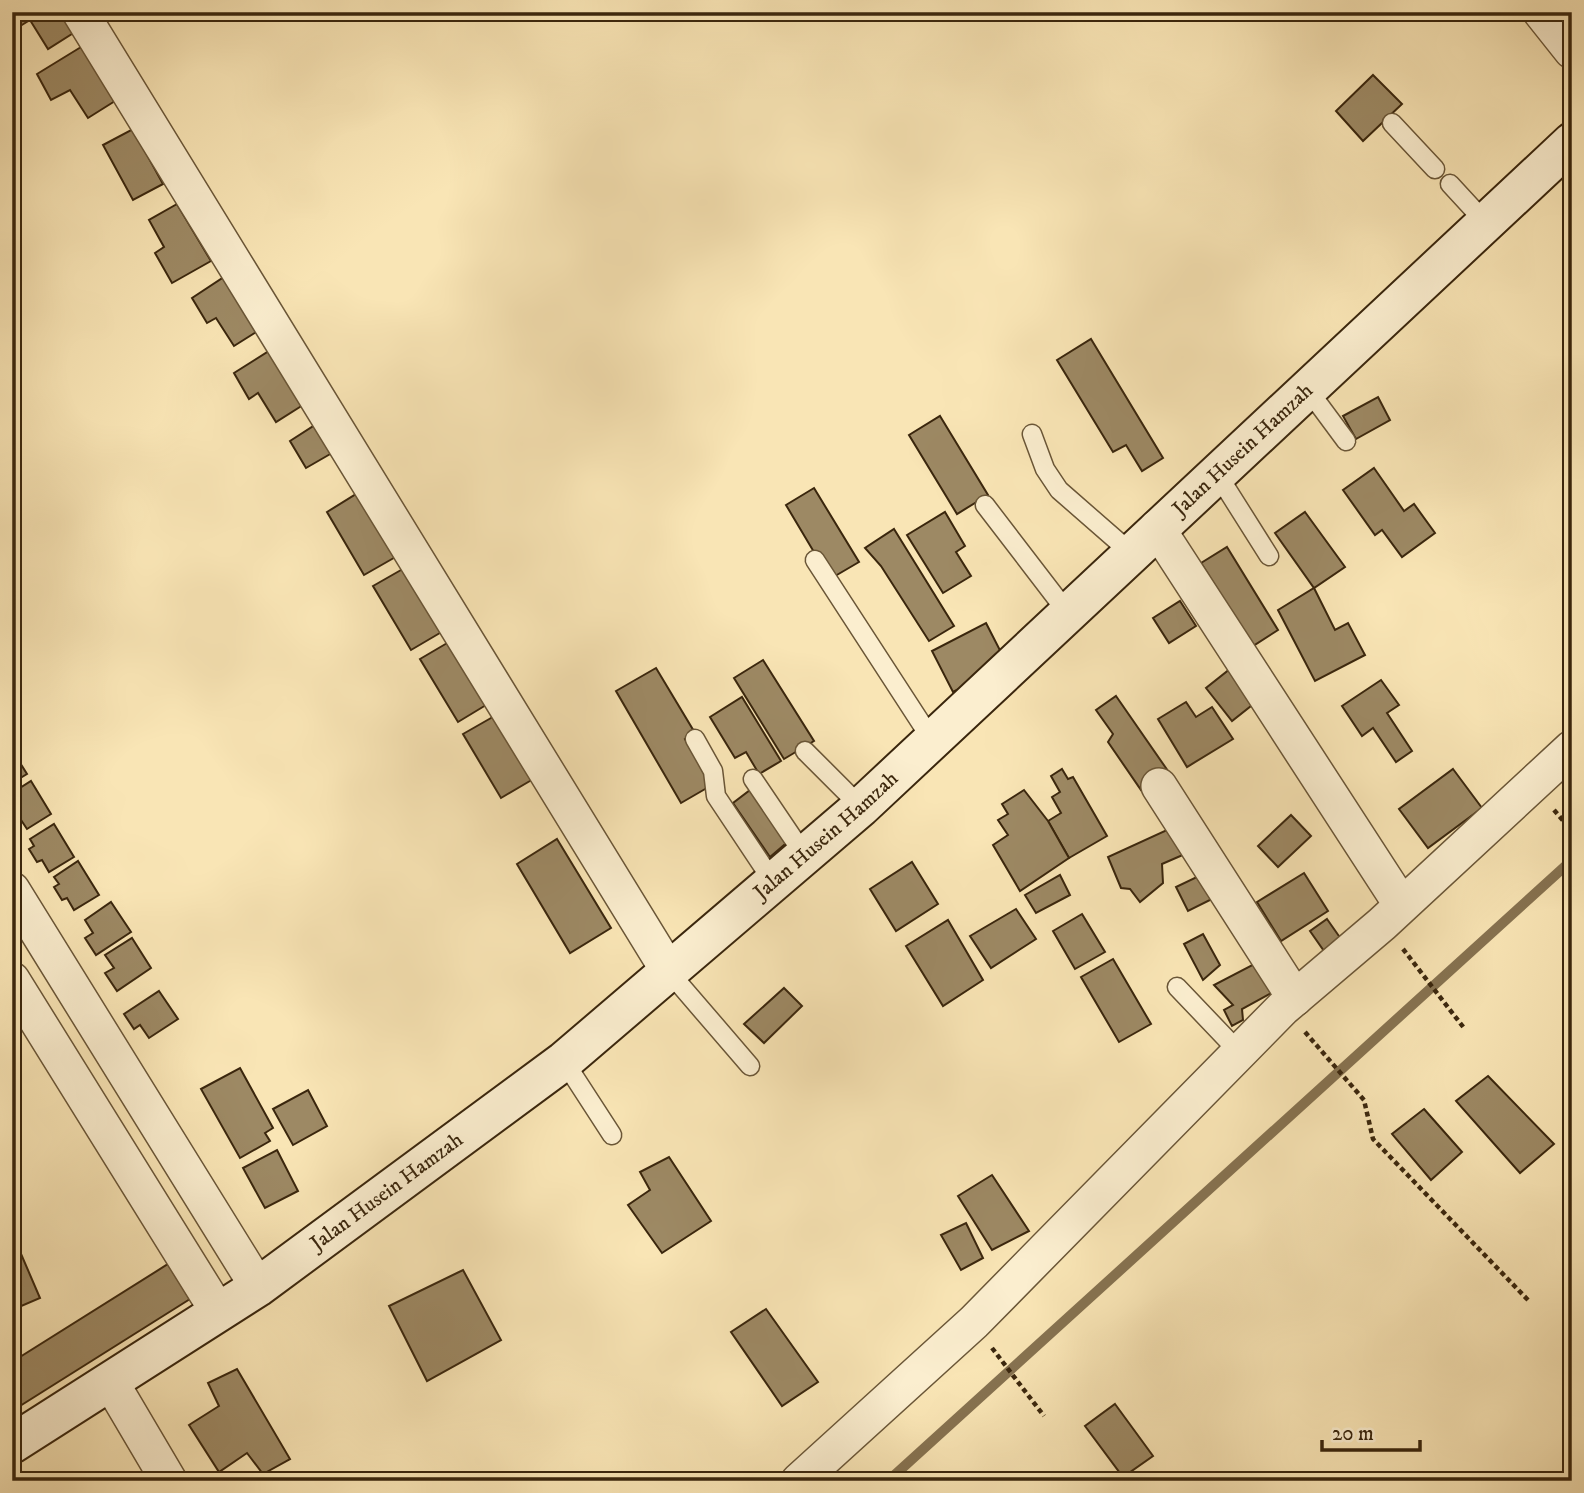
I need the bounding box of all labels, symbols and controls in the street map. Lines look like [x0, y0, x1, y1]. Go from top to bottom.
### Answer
street label: Jalan Husein Hamzah [1166, 378, 1319, 523]
street label: Jalan Husein Hamzah [747, 766, 904, 907]
street label: Jalan Husein Hamzah [304, 1127, 468, 1258]
scale bar [1322, 1409, 1420, 1453]
text: 20 m [1332, 1421, 1374, 1447]

